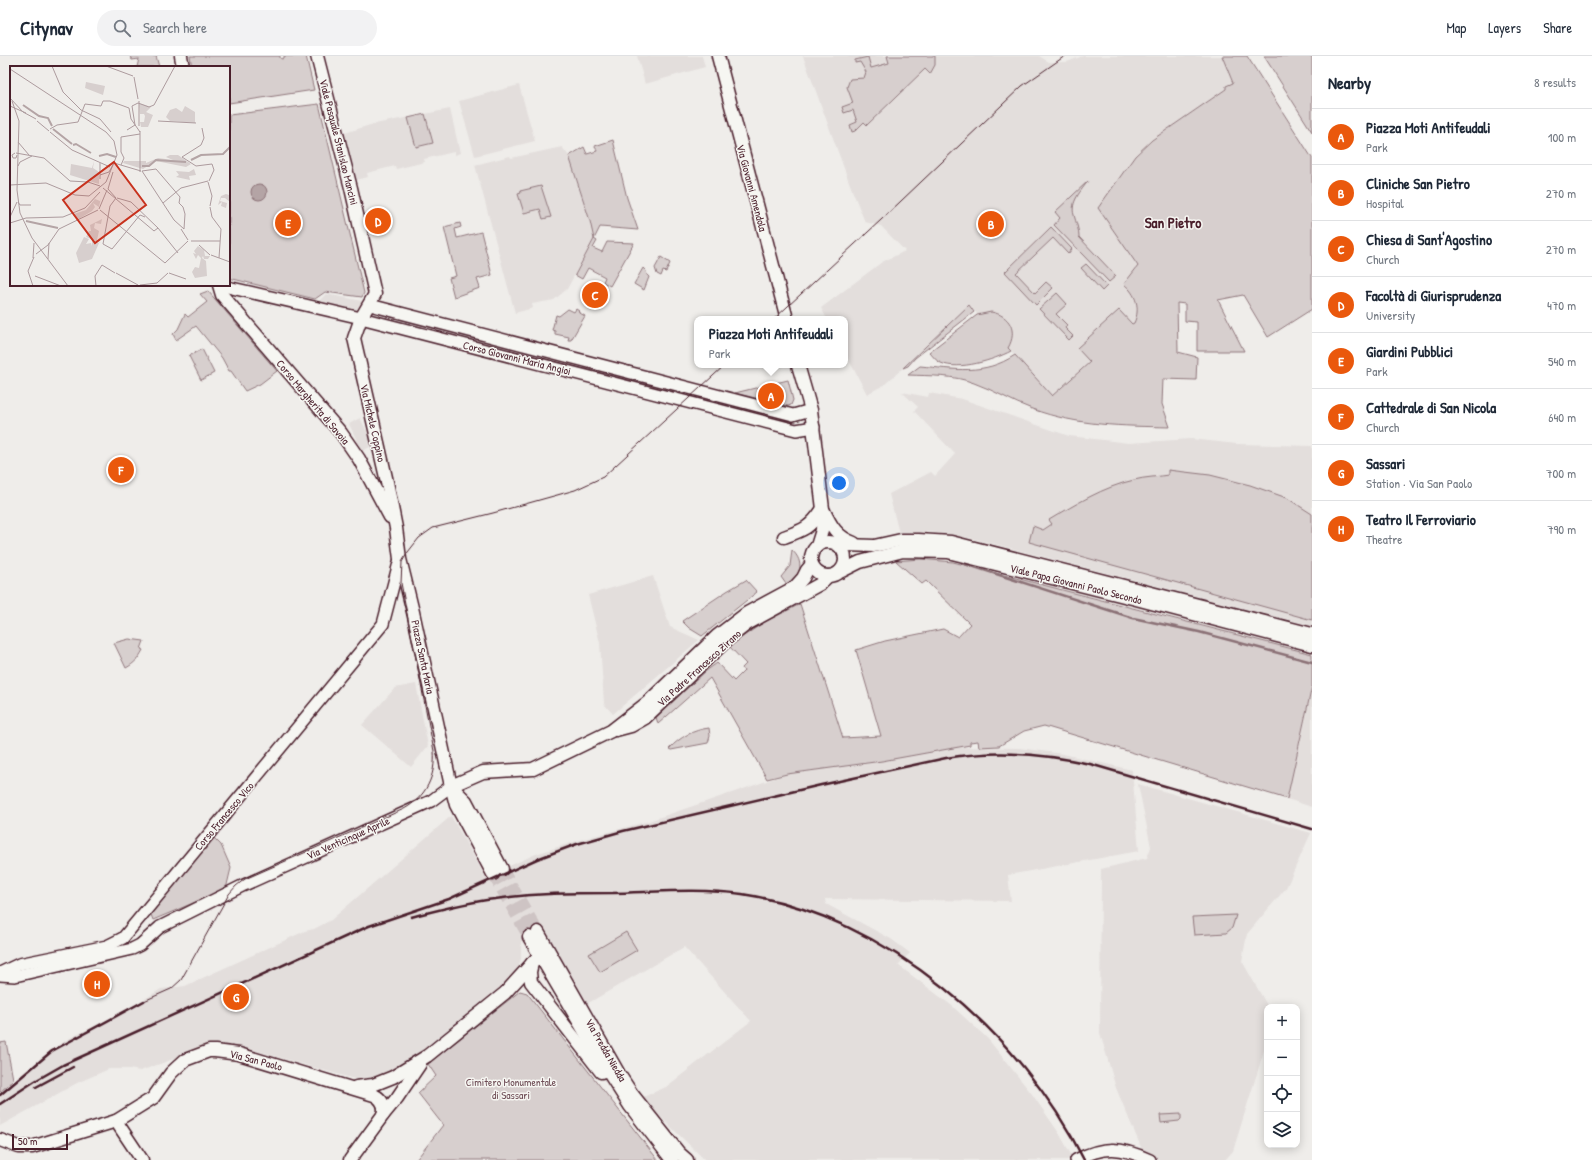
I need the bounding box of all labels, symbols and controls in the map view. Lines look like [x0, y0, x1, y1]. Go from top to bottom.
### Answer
search box [97, 10, 377, 46]
text: Citynav [20, 15, 73, 41]
icon: search [111, 17, 133, 39]
text: Search here [143, 17, 207, 38]
text: Map [1446, 18, 1466, 37]
text: Layers [1488, 18, 1521, 37]
text: Share [1543, 18, 1572, 37]
inset map [10, 66, 230, 286]
text: Nearby [1328, 71, 1371, 94]
text: 8 results [1534, 73, 1576, 91]
street label: Viale Pasquale Stanislao Mancini [317, 78, 361, 206]
text: Piazza Moti Antifeudali [1366, 117, 1491, 138]
text: A [1338, 128, 1344, 146]
text: 100 m [1548, 128, 1576, 146]
text: Park [1366, 138, 1388, 156]
street label: Via Giovanni Amendola [734, 143, 771, 234]
text: Cliniche San Pietro [1366, 173, 1470, 194]
text: B [1338, 184, 1344, 202]
text: 270 m [1546, 184, 1576, 202]
text: Hospital [1366, 194, 1404, 212]
pin: D [365, 206, 391, 236]
pin: E [275, 208, 301, 238]
pin: B [978, 209, 1004, 239]
district label: San Pietro [1145, 212, 1201, 233]
text: Chiesa di Sant'Agostino [1366, 229, 1492, 250]
text: C [1337, 240, 1345, 258]
text: 270 m [1546, 240, 1576, 258]
text: Church [1366, 250, 1399, 268]
pin: C [582, 280, 608, 310]
text: Facoltà di Giurisprudenza [1366, 285, 1501, 306]
text: D [1338, 296, 1344, 314]
text: 470 m [1547, 296, 1576, 314]
text: University [1366, 306, 1415, 324]
popup [694, 316, 848, 368]
text: Piazza Moti Antifeudali [709, 323, 833, 344]
street label: Corso Giovanni Maria Angioi [462, 338, 572, 378]
text: Giardini Pubblici [1366, 341, 1453, 362]
text: Park [709, 344, 730, 362]
text: E [1338, 352, 1344, 370]
text: 540 m [1548, 352, 1576, 370]
street label: Corso Margherita di Savoia [273, 357, 353, 448]
text: Park [1366, 362, 1388, 380]
pin: A [758, 381, 784, 411]
street label: Via Michele Coppino [357, 383, 389, 464]
text: Cattedrale di San Nicola [1366, 397, 1496, 418]
text: F [1339, 408, 1343, 426]
text: 640 m [1548, 408, 1576, 426]
text: Church [1366, 418, 1399, 436]
text: Sassari [1366, 453, 1405, 474]
pin: F [108, 455, 134, 485]
text: G [1338, 464, 1344, 482]
text: 700 m [1546, 464, 1576, 482]
your location [829, 473, 849, 493]
text: Station · Via San Paolo [1366, 474, 1472, 492]
text: Teatro Il Ferroviario [1366, 509, 1476, 530]
text: H [1338, 520, 1344, 538]
text: 790 m [1547, 520, 1576, 538]
text: Theatre [1366, 530, 1402, 548]
street label: Viale Papa Giovanni Paolo Secondo [1009, 561, 1144, 607]
street label: Piazza Santa Maria [408, 619, 438, 696]
street label: Via Padre Francesco Zirano [654, 626, 744, 709]
street label: Corso Francesco Vico [191, 779, 257, 853]
street label: Via Venticinque Aprile [304, 813, 392, 863]
pin: H [84, 969, 110, 999]
pin: G [223, 982, 249, 1012]
map controls [1264, 1004, 1300, 1148]
button: + [1264, 1004, 1300, 1040]
street label: Via Predda Niedda [582, 1016, 630, 1085]
button: − [1264, 1040, 1300, 1076]
street label: Via San Paolo [228, 1046, 284, 1074]
park label: Cimitero Monumentale di Sassari [466, 1075, 557, 1102]
button: locate [1264, 1076, 1300, 1112]
button: layers [1264, 1112, 1300, 1148]
scale bar [12, 1132, 68, 1151]
text: 50 m [18, 1134, 38, 1148]

